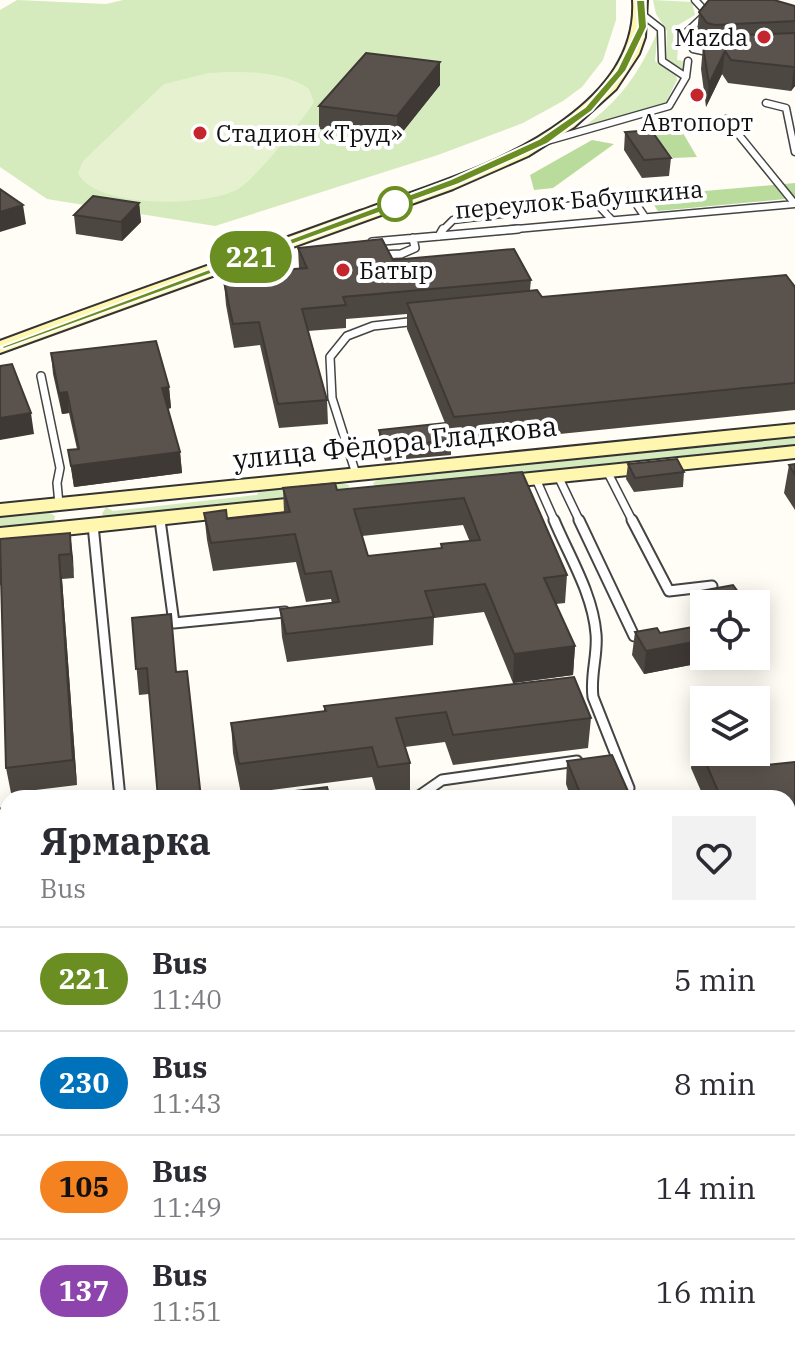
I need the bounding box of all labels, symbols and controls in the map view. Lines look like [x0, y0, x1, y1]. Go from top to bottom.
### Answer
place label: Mazda [674, 21, 748, 53]
marker: Mazda [755, 28, 773, 46]
marker: Автопорт [688, 86, 706, 104]
place label: Автопорт [641, 106, 753, 138]
place label: Стадион «Труд» [216, 117, 403, 149]
marker: Стадион «Труд» [191, 124, 209, 142]
street label: переулок Бабушкина [454, 172, 704, 226]
unlabelled marker [378, 187, 412, 221]
line badge: 221 [205, 231, 297, 283]
text: 221 [226, 238, 276, 275]
place label: Батыр [359, 254, 433, 286]
marker: Батыр [334, 261, 352, 279]
street label: улица Фёдора Гладкова [231, 407, 559, 477]
map controls [690, 590, 770, 766]
button: locate [690, 590, 770, 670]
button: layers [690, 686, 770, 766]
text: Ярмарка [40, 816, 211, 865]
button: heart [672, 816, 756, 900]
text: Bus [40, 871, 86, 905]
text: Bus [152, 943, 207, 982]
text: 221 [59, 960, 109, 997]
text: 5 min [674, 960, 756, 999]
text: 11:40 [152, 982, 222, 1016]
text: Bus [152, 1047, 207, 1086]
text: 230 [59, 1064, 109, 1101]
text: 8 min [674, 1064, 756, 1103]
text: 11:43 [152, 1086, 222, 1120]
text: Bus [152, 1151, 207, 1190]
text: 105 [59, 1168, 109, 1205]
text: 14 min [656, 1168, 756, 1207]
text: 11:49 [152, 1190, 222, 1224]
text: Bus [152, 1255, 207, 1294]
text: 137 [59, 1272, 109, 1309]
text: 16 min [656, 1272, 756, 1311]
text: 11:51 [152, 1294, 222, 1328]

